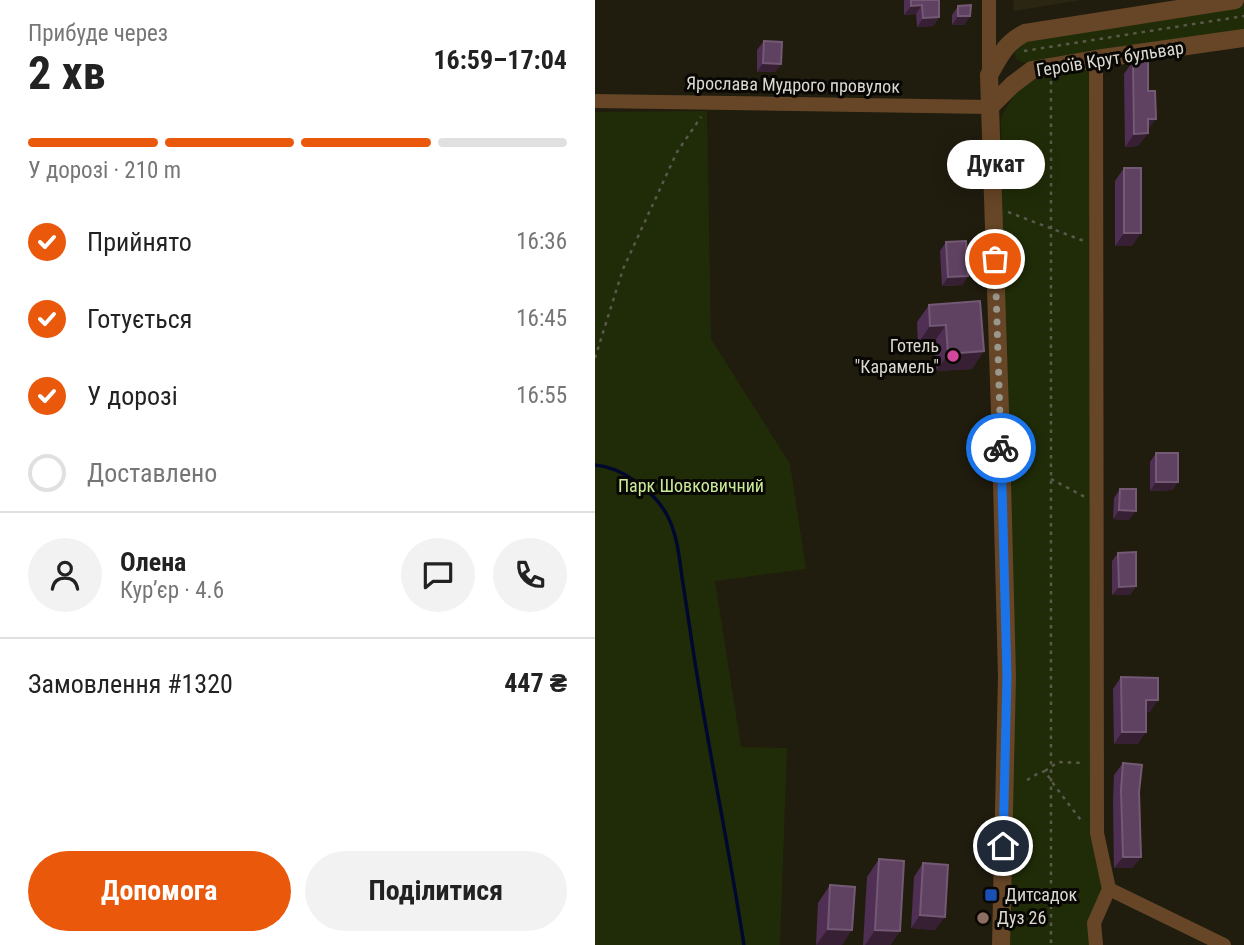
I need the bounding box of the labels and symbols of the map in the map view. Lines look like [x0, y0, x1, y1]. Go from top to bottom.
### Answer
street label: Героїв Крут бульвар [1035, 36, 1185, 81]
street label: Ярослава Мудрого провулок [686, 72, 900, 97]
callout: Дукат [946, 140, 1044, 189]
pin [965, 229, 1025, 289]
place label: Готель "Карамель" [855, 335, 939, 377]
marker: Готель "Карамель" [945, 348, 961, 364]
courier [966, 413, 1036, 483]
park label: Парк Шовковичний [618, 475, 764, 496]
pin [973, 816, 1033, 876]
place label: Дитсадок [1005, 884, 1078, 905]
marker: Дитсадок [983, 887, 999, 903]
place label: Дуз 26 [997, 907, 1046, 928]
marker: Дуз 26 [975, 910, 991, 926]

